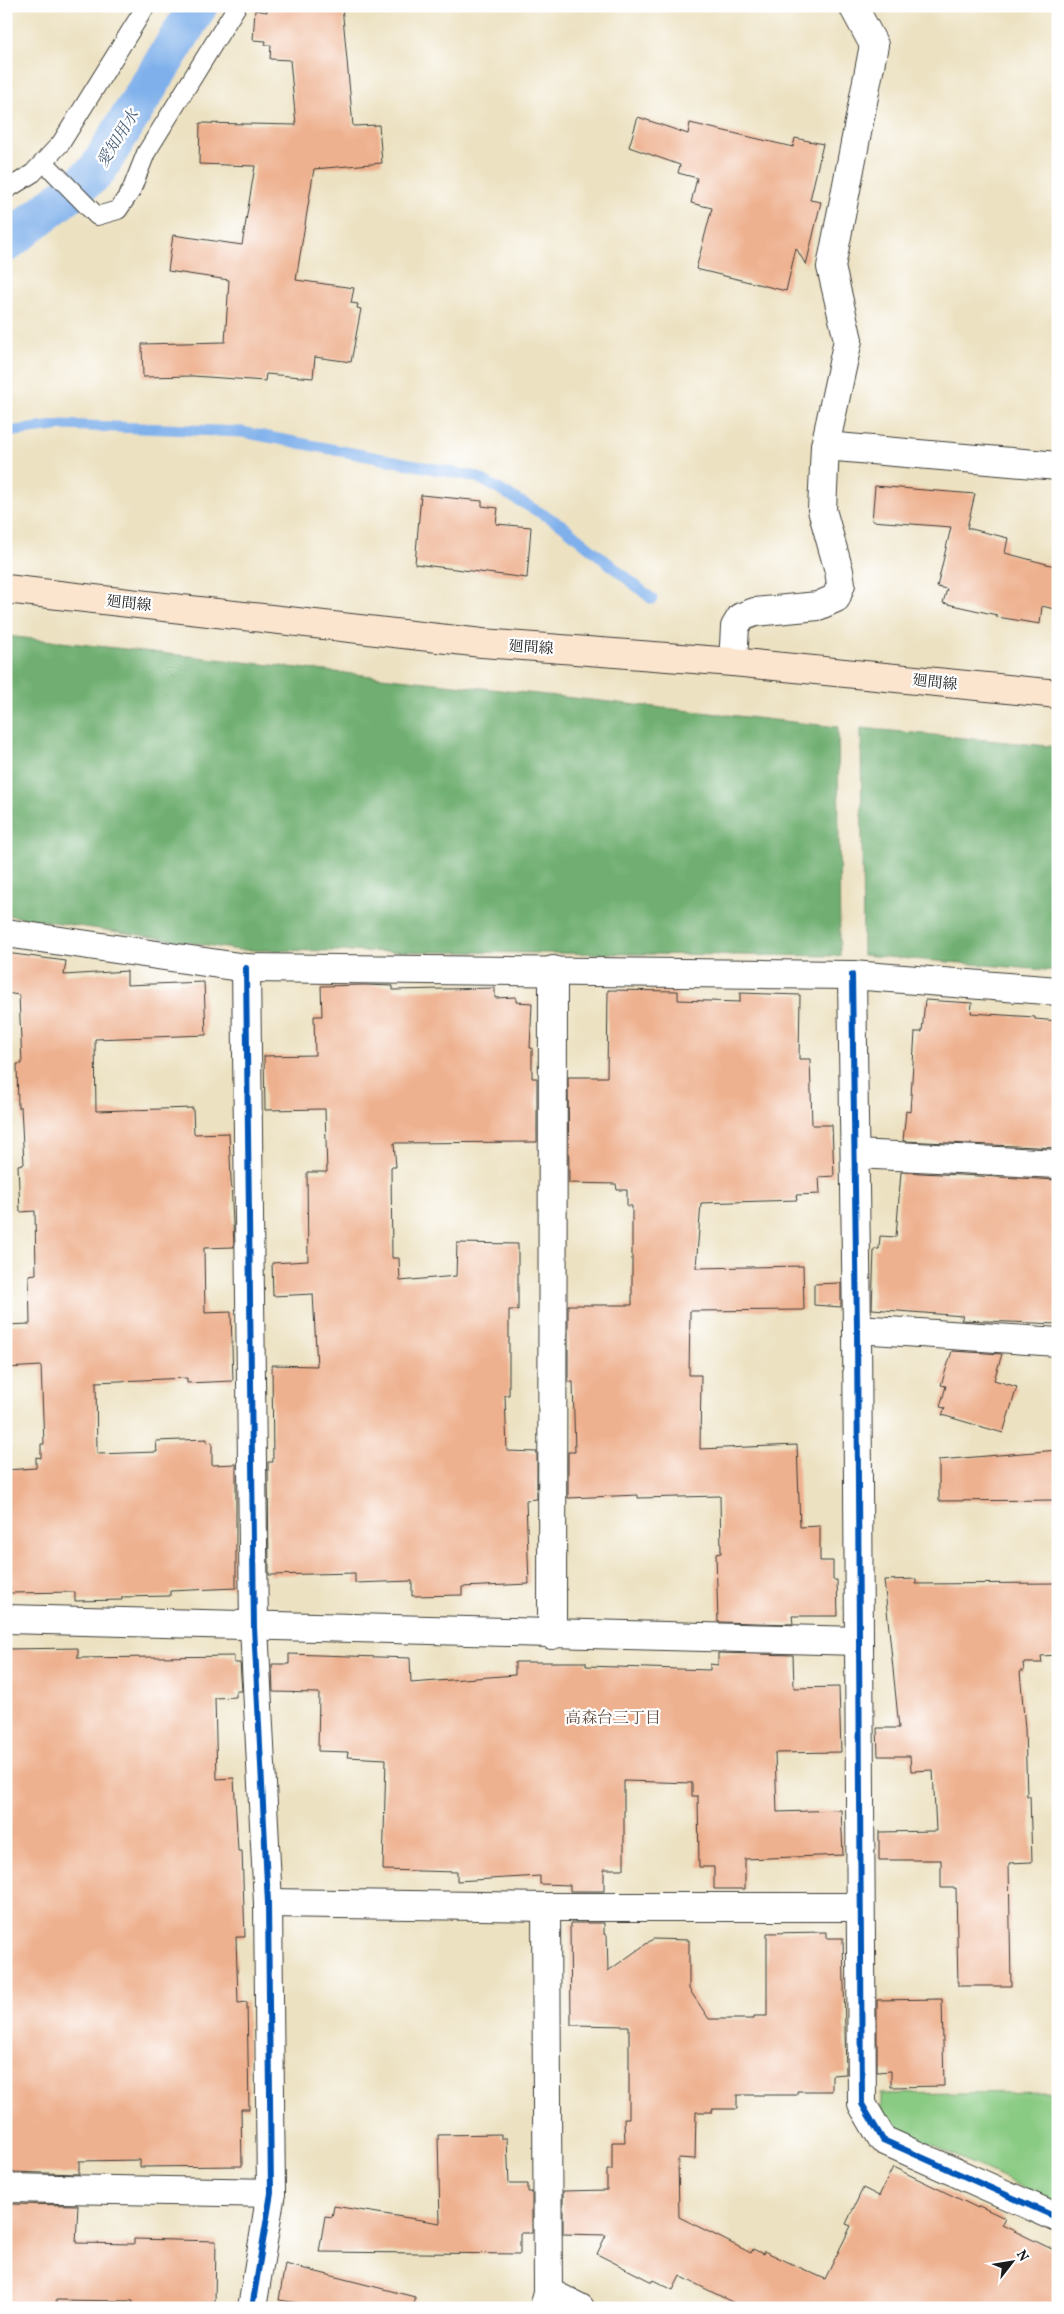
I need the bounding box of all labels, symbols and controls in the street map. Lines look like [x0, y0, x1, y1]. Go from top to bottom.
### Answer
water label: 愛知用水 [92, 104, 146, 172]
street label: 廻間線 [105, 592, 152, 617]
street label: 廻間線 [508, 636, 554, 661]
street label: 廻間線 [911, 671, 958, 696]
district label: 高森台三丁目 [565, 1708, 661, 1730]
north arrow [986, 2236, 1036, 2286]
text: N [1011, 2247, 1033, 2265]

